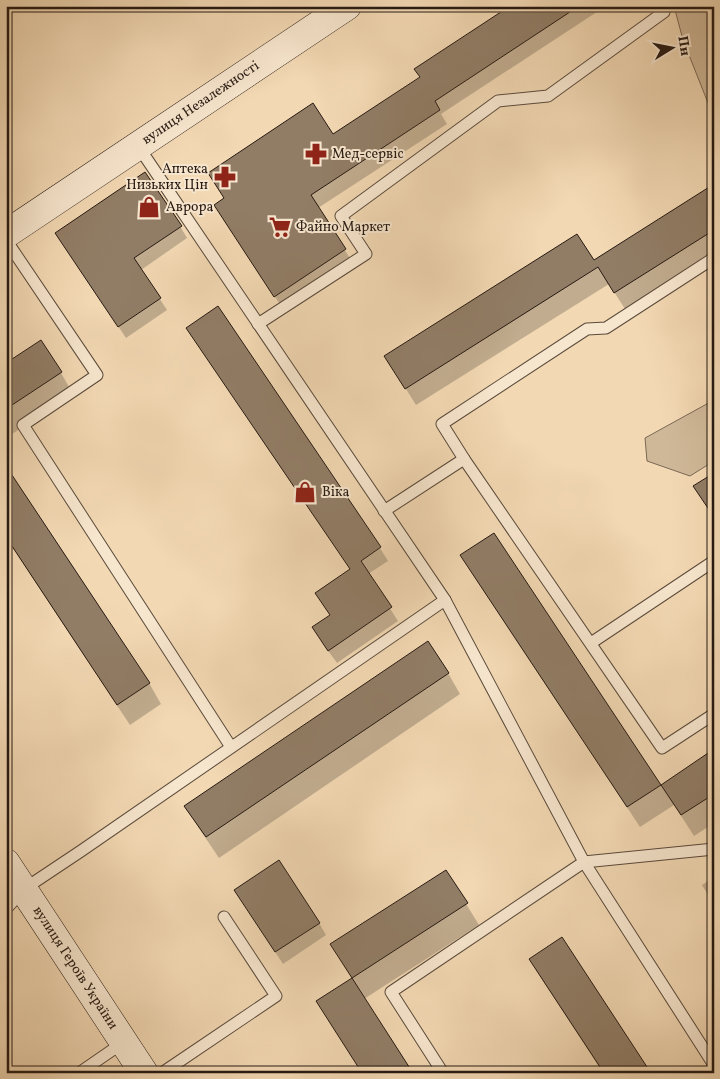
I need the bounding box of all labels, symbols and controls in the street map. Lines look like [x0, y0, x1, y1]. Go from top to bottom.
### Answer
north arrow [648, 22, 698, 72]
text: Пн [672, 35, 694, 57]
street label: вулиця Незалежності [139, 57, 263, 149]
pharmacy icon: Мед-сервіс [303, 141, 329, 167]
place label: Мед-сервіс [332, 145, 404, 164]
place label: Аптека Низьких Цін [126, 160, 208, 195]
pharmacy icon: Аптека Низьких Цін [212, 164, 238, 190]
shop icon: Аврора [136, 194, 162, 220]
place label: Аврора [166, 198, 213, 217]
supermarket icon: Файно Маркет [267, 214, 293, 240]
place label: Файно Маркет [296, 218, 390, 237]
shop icon: Віка [292, 479, 318, 505]
place label: Віка [322, 483, 349, 502]
street label: вулиця Героїв України [28, 903, 122, 1034]

